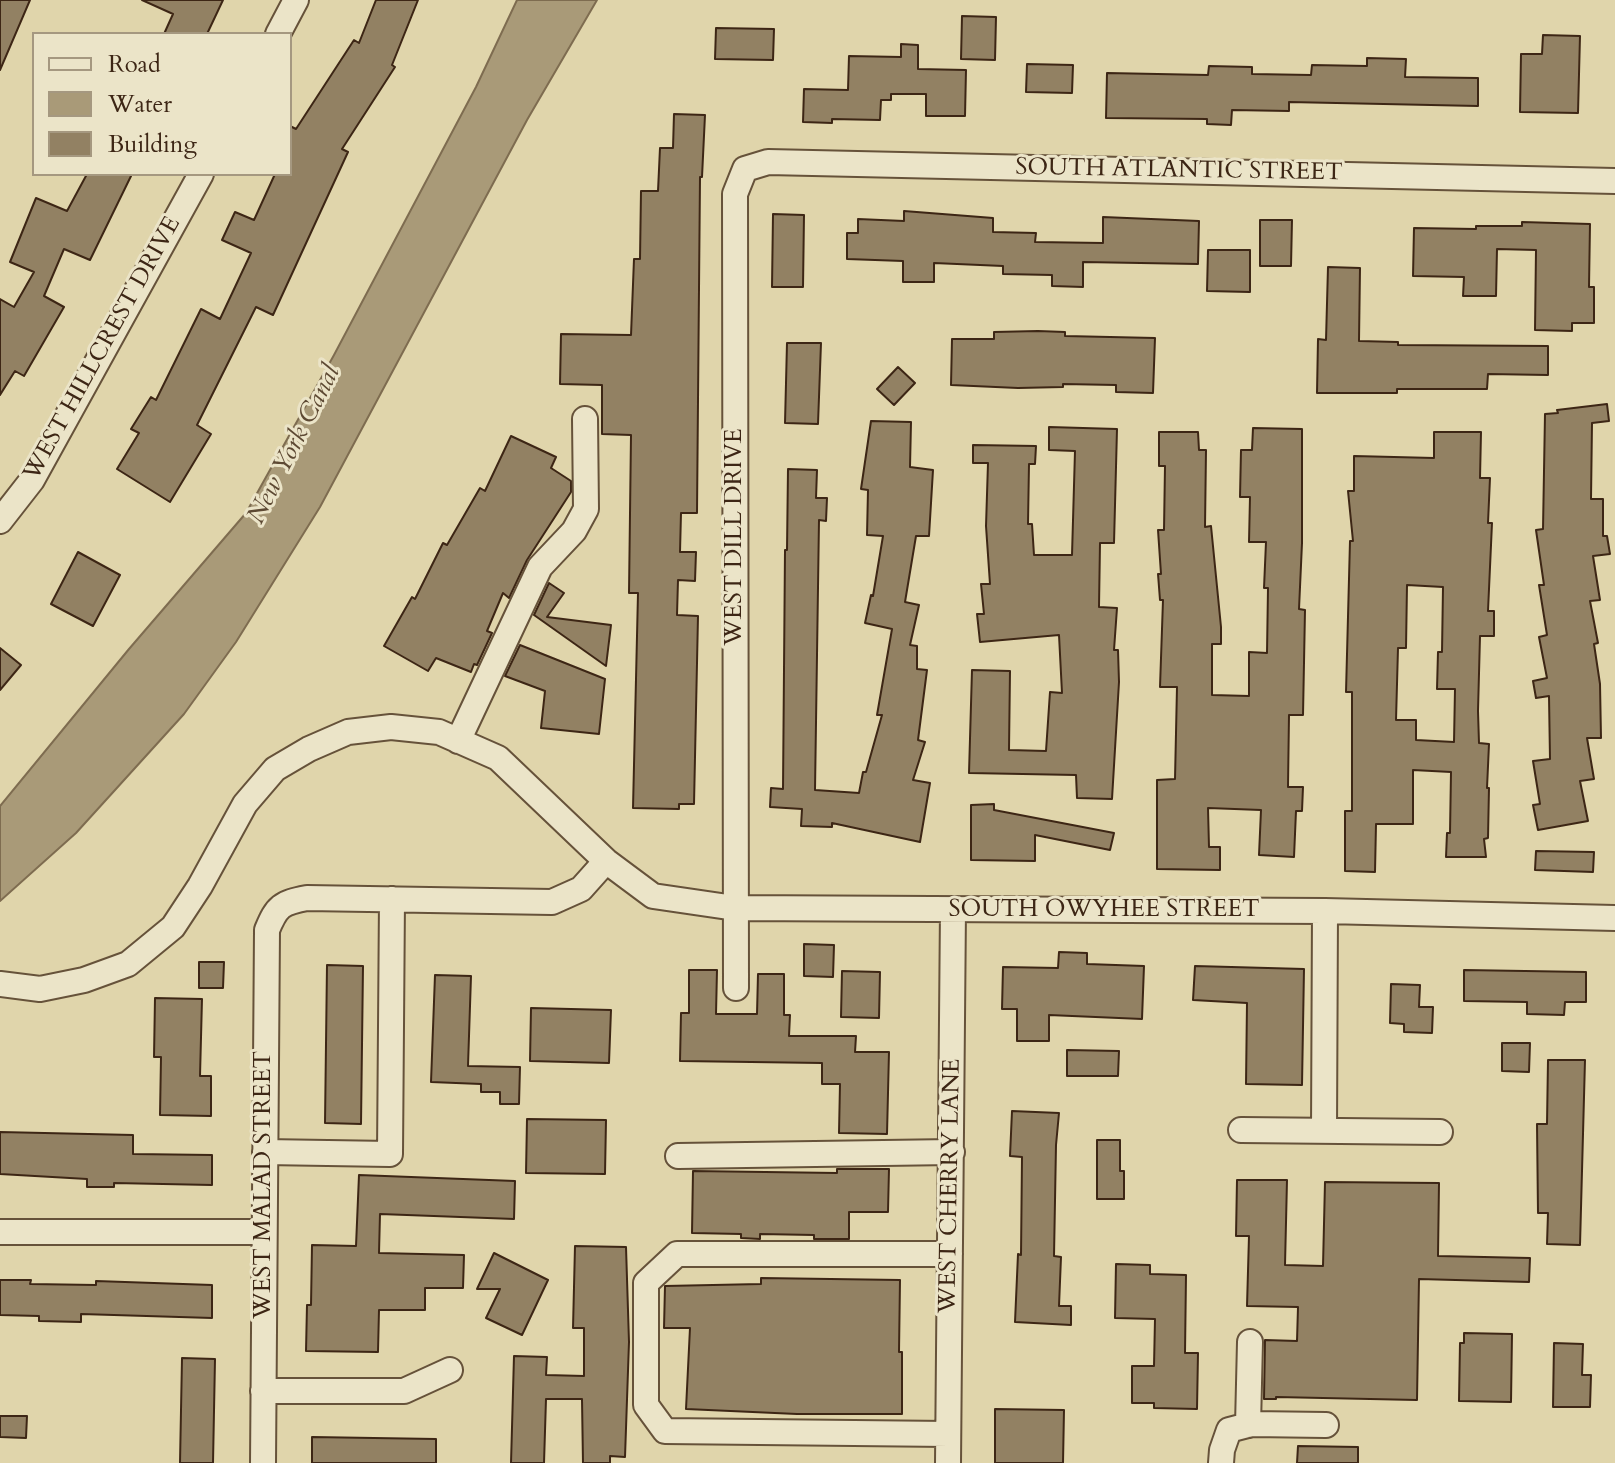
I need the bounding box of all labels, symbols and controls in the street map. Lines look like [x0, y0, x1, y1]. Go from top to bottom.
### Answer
legend [32, 32, 292, 176]
text: Road [108, 48, 161, 81]
text: Water [108, 88, 172, 121]
text: Building [108, 128, 197, 161]
street label: SOUTH ATLANTIC STREET [1015, 154, 1343, 188]
street label: WEST HILLCREST DRIVE [18, 212, 188, 486]
water label: New York Canal [242, 360, 348, 530]
street label: WEST DILL DRIVE [721, 428, 749, 646]
street label: SOUTH OWYHEE STREET [948, 896, 1260, 924]
street label: WEST MALAD STREET [250, 1051, 278, 1319]
street label: WEST CHERRY LANE [934, 1058, 968, 1314]

